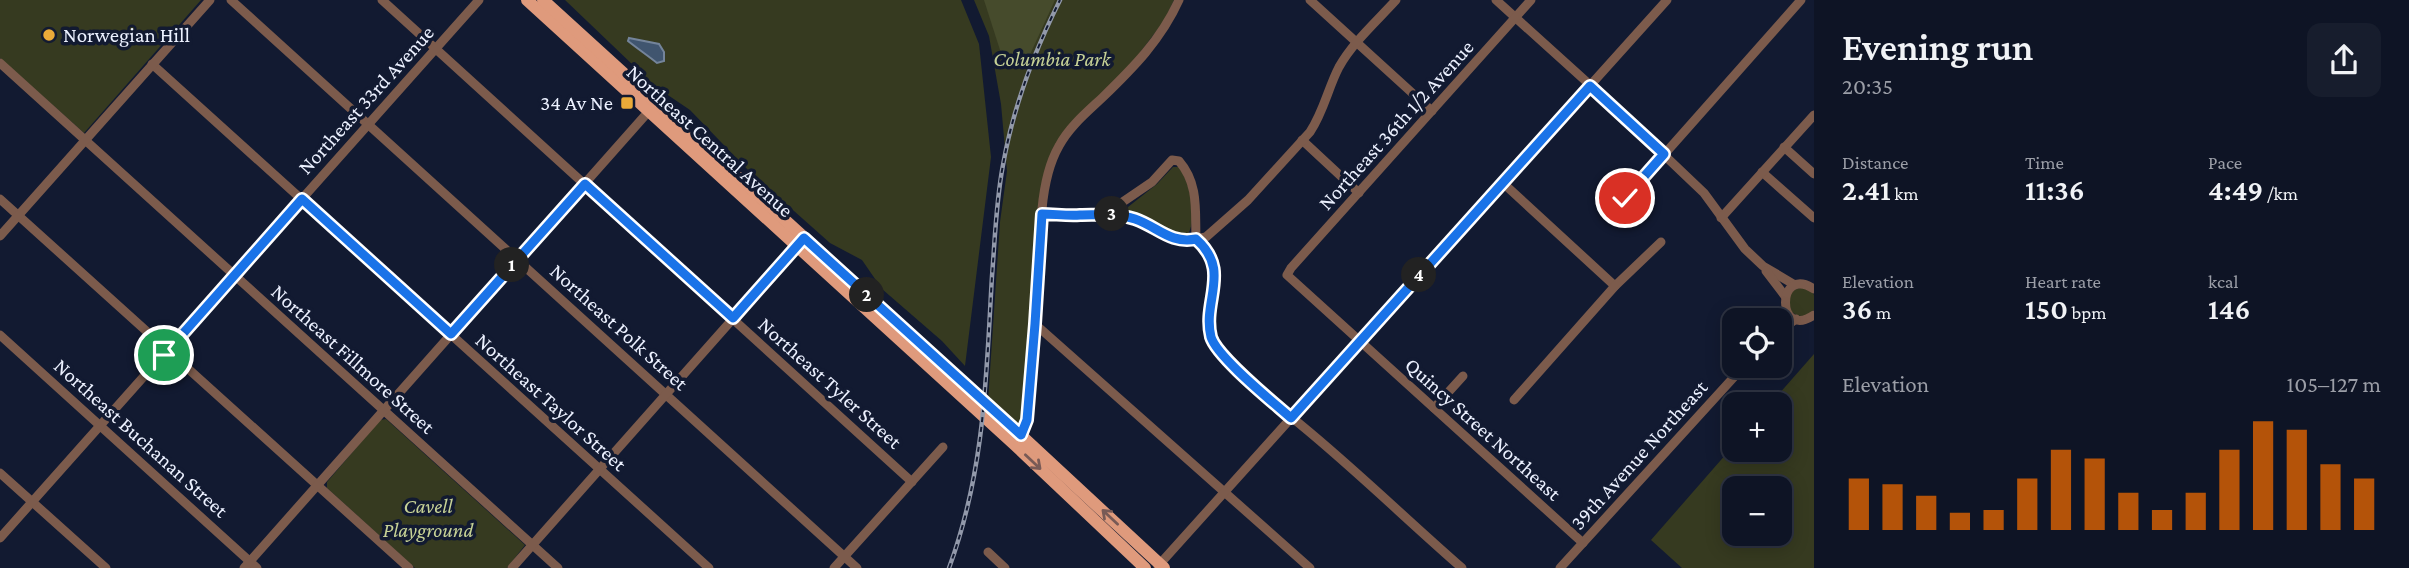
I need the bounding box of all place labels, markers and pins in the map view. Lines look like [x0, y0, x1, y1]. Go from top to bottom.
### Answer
place label: Norwegian Hill [63, 23, 190, 47]
marker: Norwegian Hill [41, 27, 57, 43]
place label: 34 Av Ne [540, 91, 613, 115]
marker: 34 Av Ne [619, 95, 635, 111]
pin [1595, 168, 1655, 228]
pin: 3 [1094, 196, 1130, 232]
pin: 1 [494, 247, 530, 282]
pin: 4 [1402, 258, 1436, 292]
pin: 2 [850, 278, 884, 312]
pin [134, 325, 194, 385]

